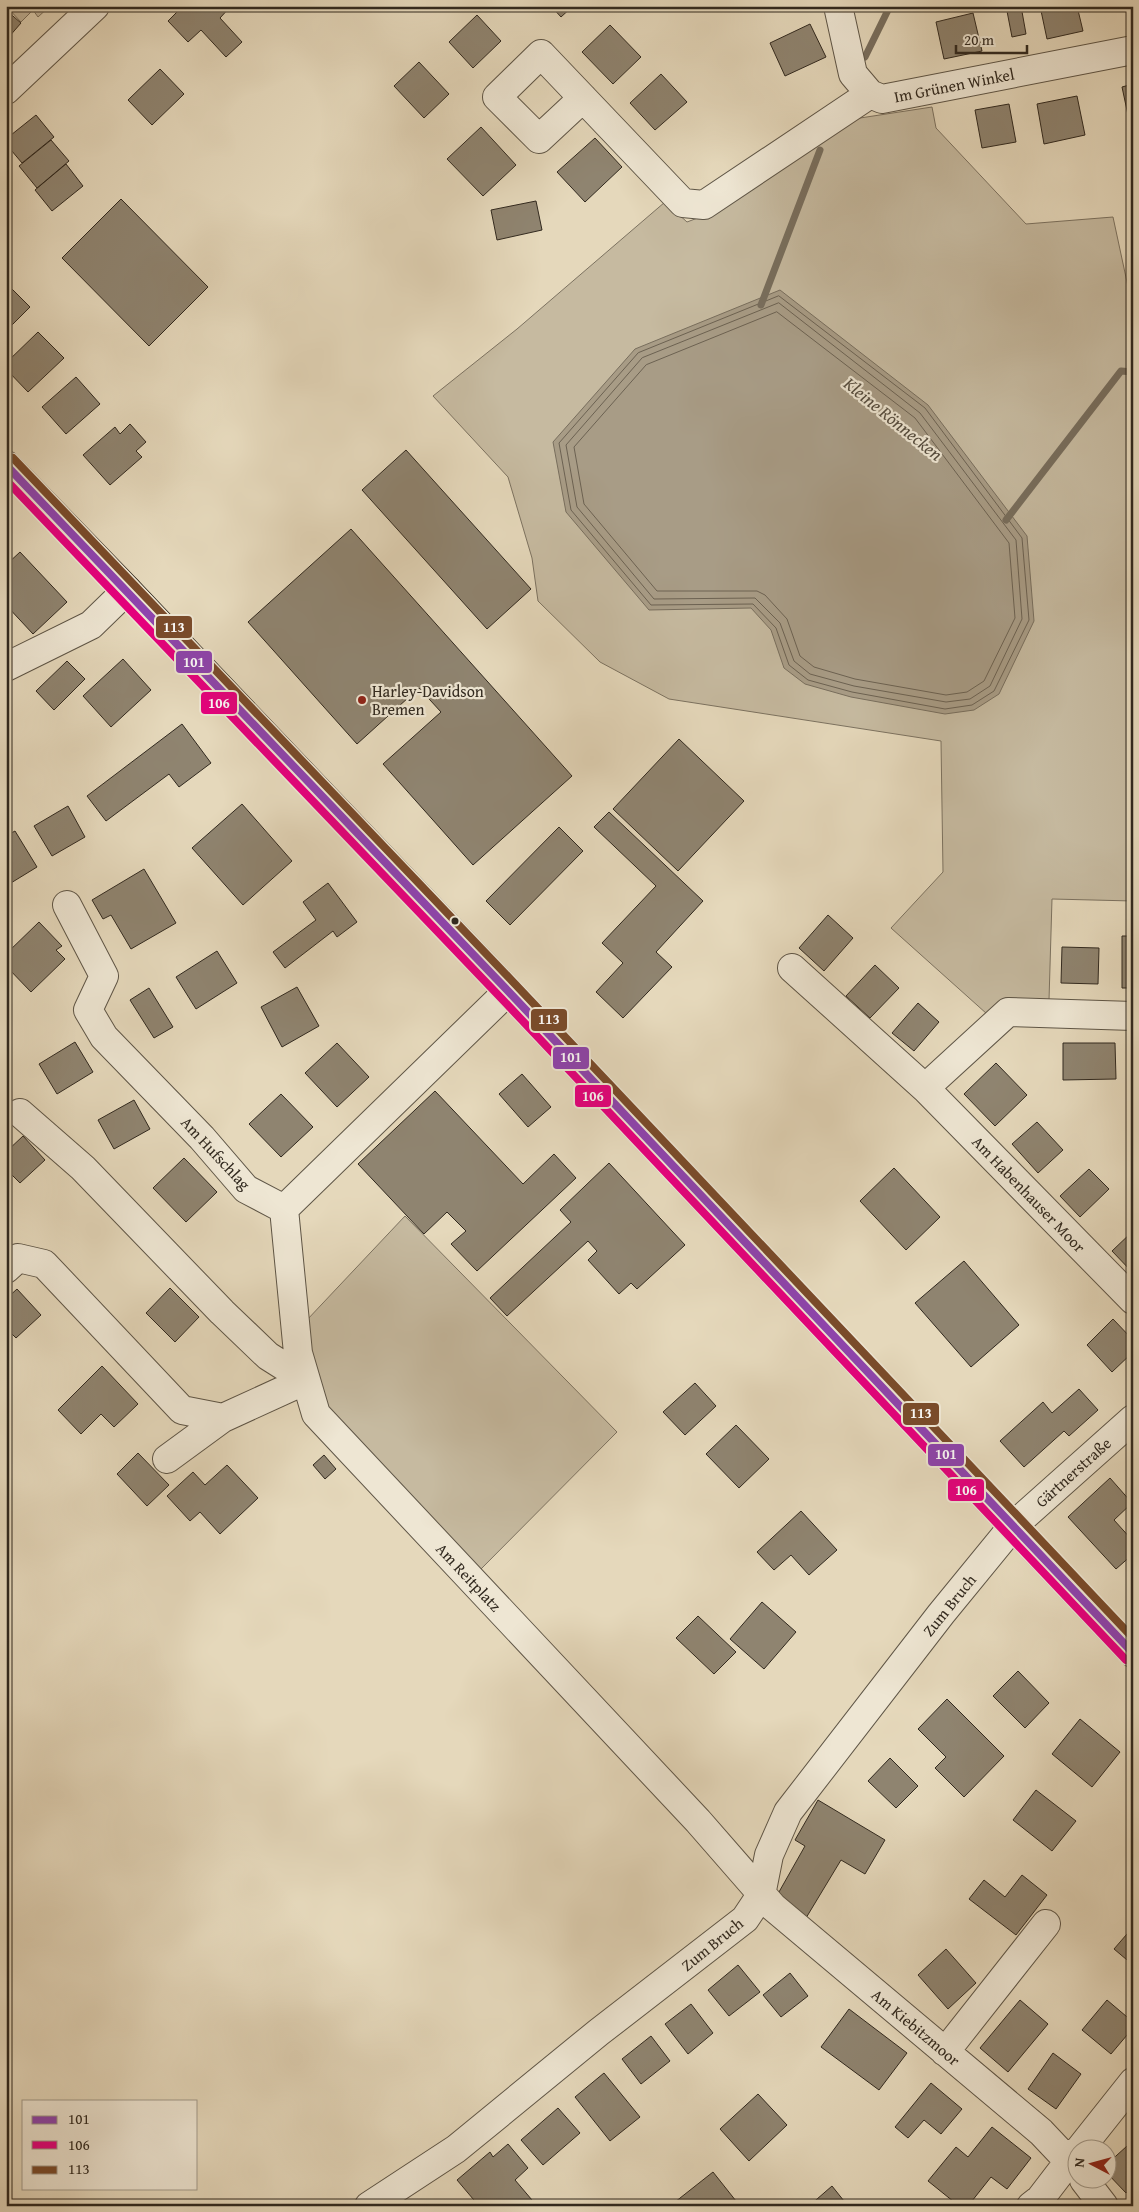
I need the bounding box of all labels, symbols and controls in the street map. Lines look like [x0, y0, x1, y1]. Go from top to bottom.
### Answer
scale bar [956, 22, 1028, 54]
text: 20 m [964, 29, 995, 50]
street label: Im Grünen Winkel [892, 61, 1017, 108]
water label: Kleine Rönnecken [837, 370, 949, 467]
line badge: 113 [155, 615, 193, 639]
text: 113 [163, 617, 185, 637]
line badge: 101 [175, 650, 213, 674]
text: 101 [183, 652, 205, 672]
place label: Harley-Davidson Bremen [372, 679, 484, 721]
line badge: 106 [200, 691, 238, 715]
text: 106 [208, 693, 230, 713]
marker: Harley-Davidson Bremen [356, 694, 368, 706]
unlabelled marker [450, 916, 460, 926]
line badge: 113 [530, 1008, 568, 1032]
text: 113 [538, 1009, 560, 1029]
line badge: 101 [552, 1046, 590, 1070]
text: 101 [560, 1047, 582, 1067]
line badge: 106 [574, 1084, 612, 1108]
text: 106 [582, 1086, 604, 1106]
street label: Am Hufschlag [176, 1111, 256, 1195]
street label: Am Habenhauser Moor [967, 1130, 1092, 1258]
line badge: 113 [902, 1402, 940, 1426]
text: 113 [910, 1403, 932, 1423]
street label: Gärtnerstraße [1030, 1431, 1116, 1513]
line badge: 101 [927, 1443, 965, 1467]
text: 101 [935, 1444, 957, 1464]
line badge: 106 [947, 1478, 985, 1502]
text: 106 [955, 1480, 977, 1500]
street label: Am Reitplatz [431, 1537, 507, 1617]
street label: Zum Bruch [916, 1569, 982, 1641]
street label: Zum Bruch [676, 1911, 748, 1977]
street label: Am Kiebitzmoor [866, 1983, 966, 2072]
legend [22, 2100, 198, 2190]
text: 101 [68, 2108, 90, 2129]
text: 106 [68, 2134, 90, 2155]
north arrow [1066, 2140, 1116, 2190]
text: N [1069, 2156, 1090, 2168]
text: 113 [68, 2158, 90, 2179]

